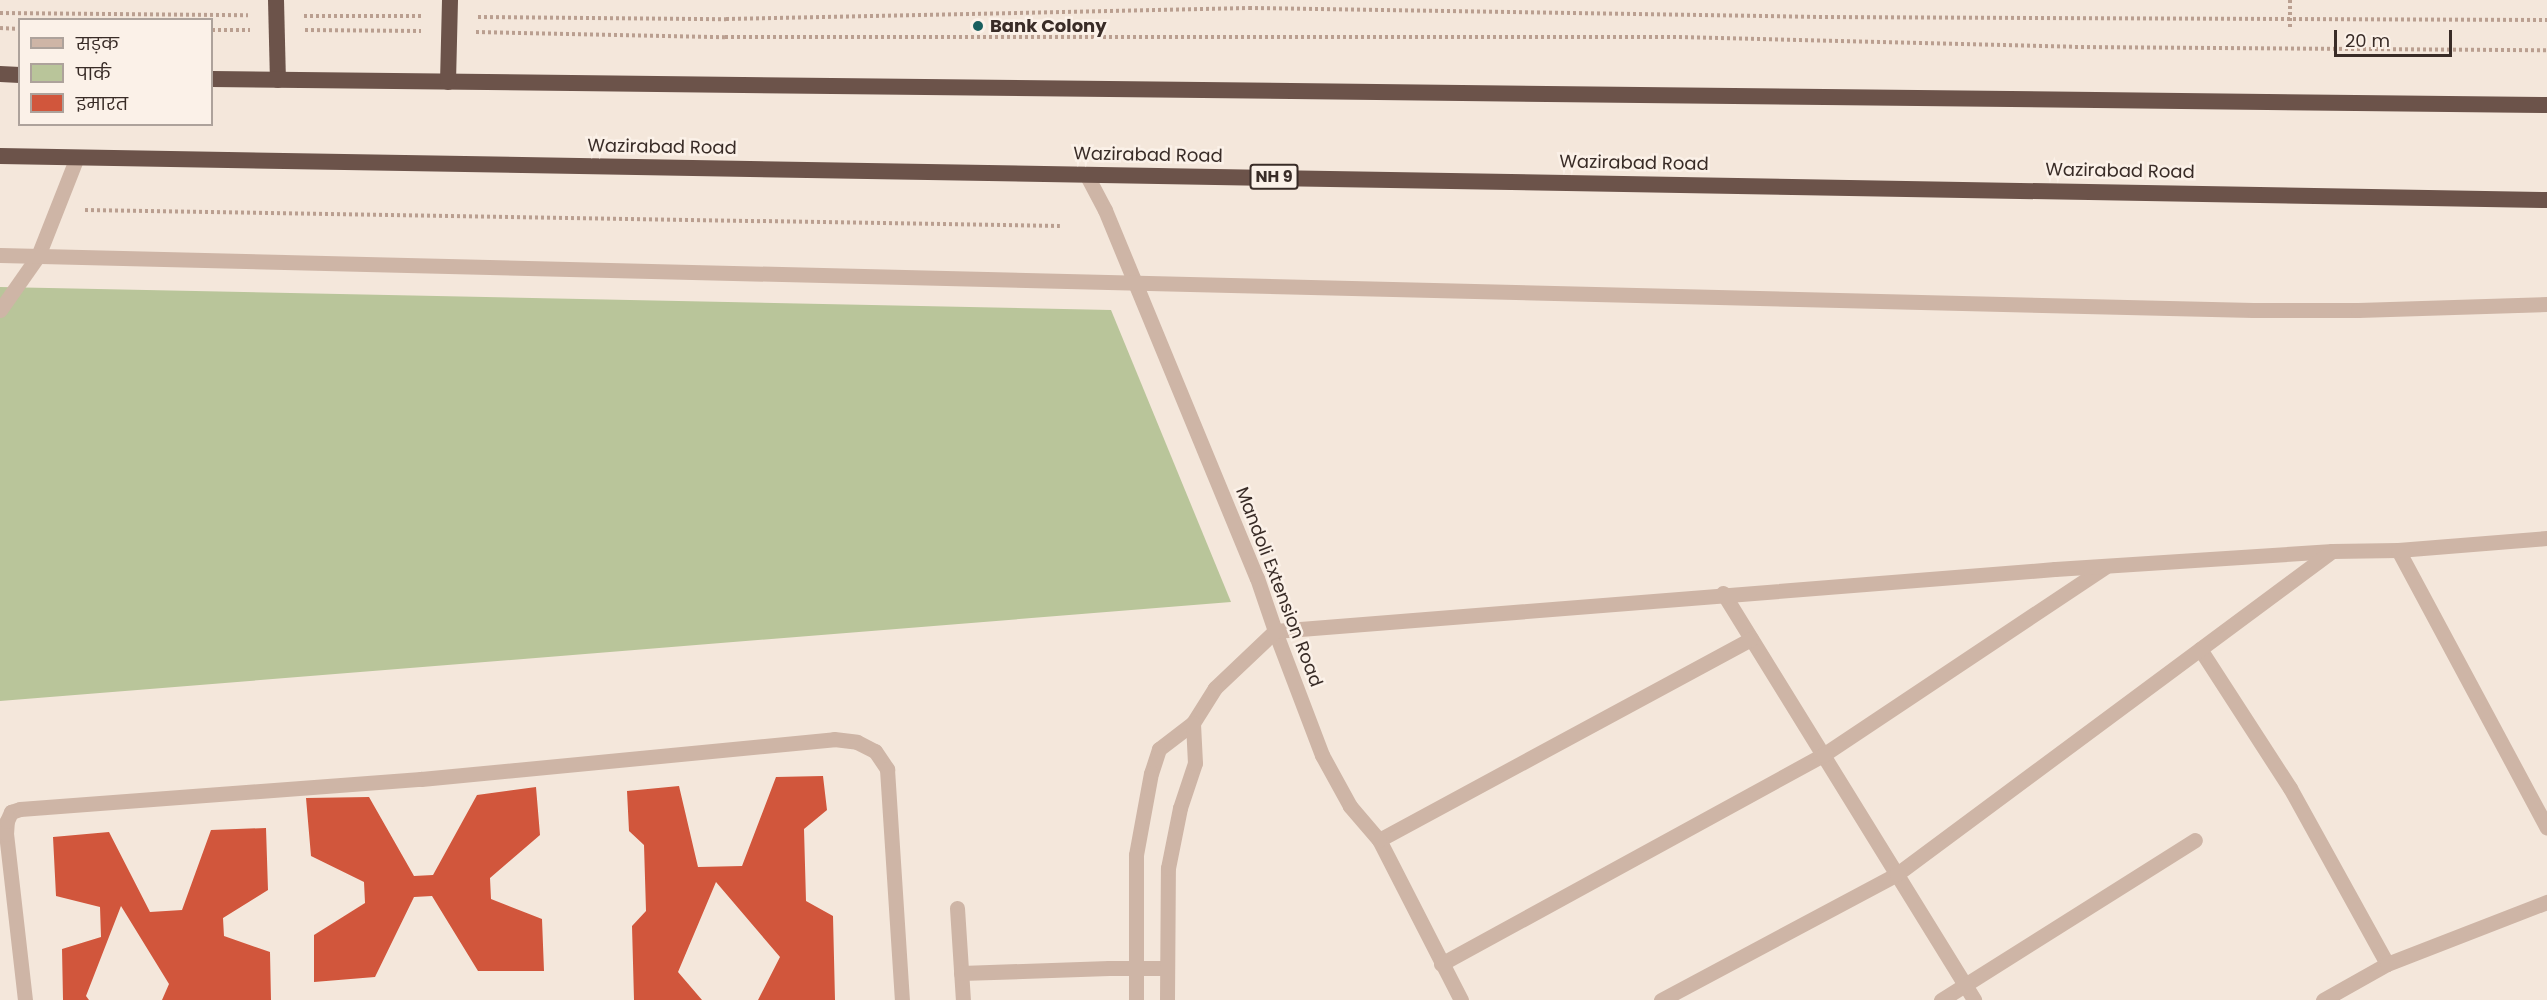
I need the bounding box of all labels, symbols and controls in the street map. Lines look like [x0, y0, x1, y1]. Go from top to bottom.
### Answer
place label: Bank Colony [990, 15, 1107, 37]
legend [18, 18, 213, 126]
scale bar [2337, 18, 2456, 56]
marker: Bank Colony [971, 19, 985, 33]
text: 20 m [2345, 28, 2390, 53]
text: सड़क [76, 31, 119, 56]
text: पार्क [76, 61, 111, 86]
text: इमारत [76, 91, 128, 116]
street label: Wazirabad Road [587, 135, 737, 159]
street label: Wazirabad Road [1073, 143, 1223, 167]
street label: Wazirabad Road [1559, 151, 1709, 175]
street label: Wazirabad Road [2045, 159, 2195, 183]
road number: NH 9 [1248, 164, 1300, 190]
street label: Mandoli Extension Road [1231, 484, 1327, 690]

